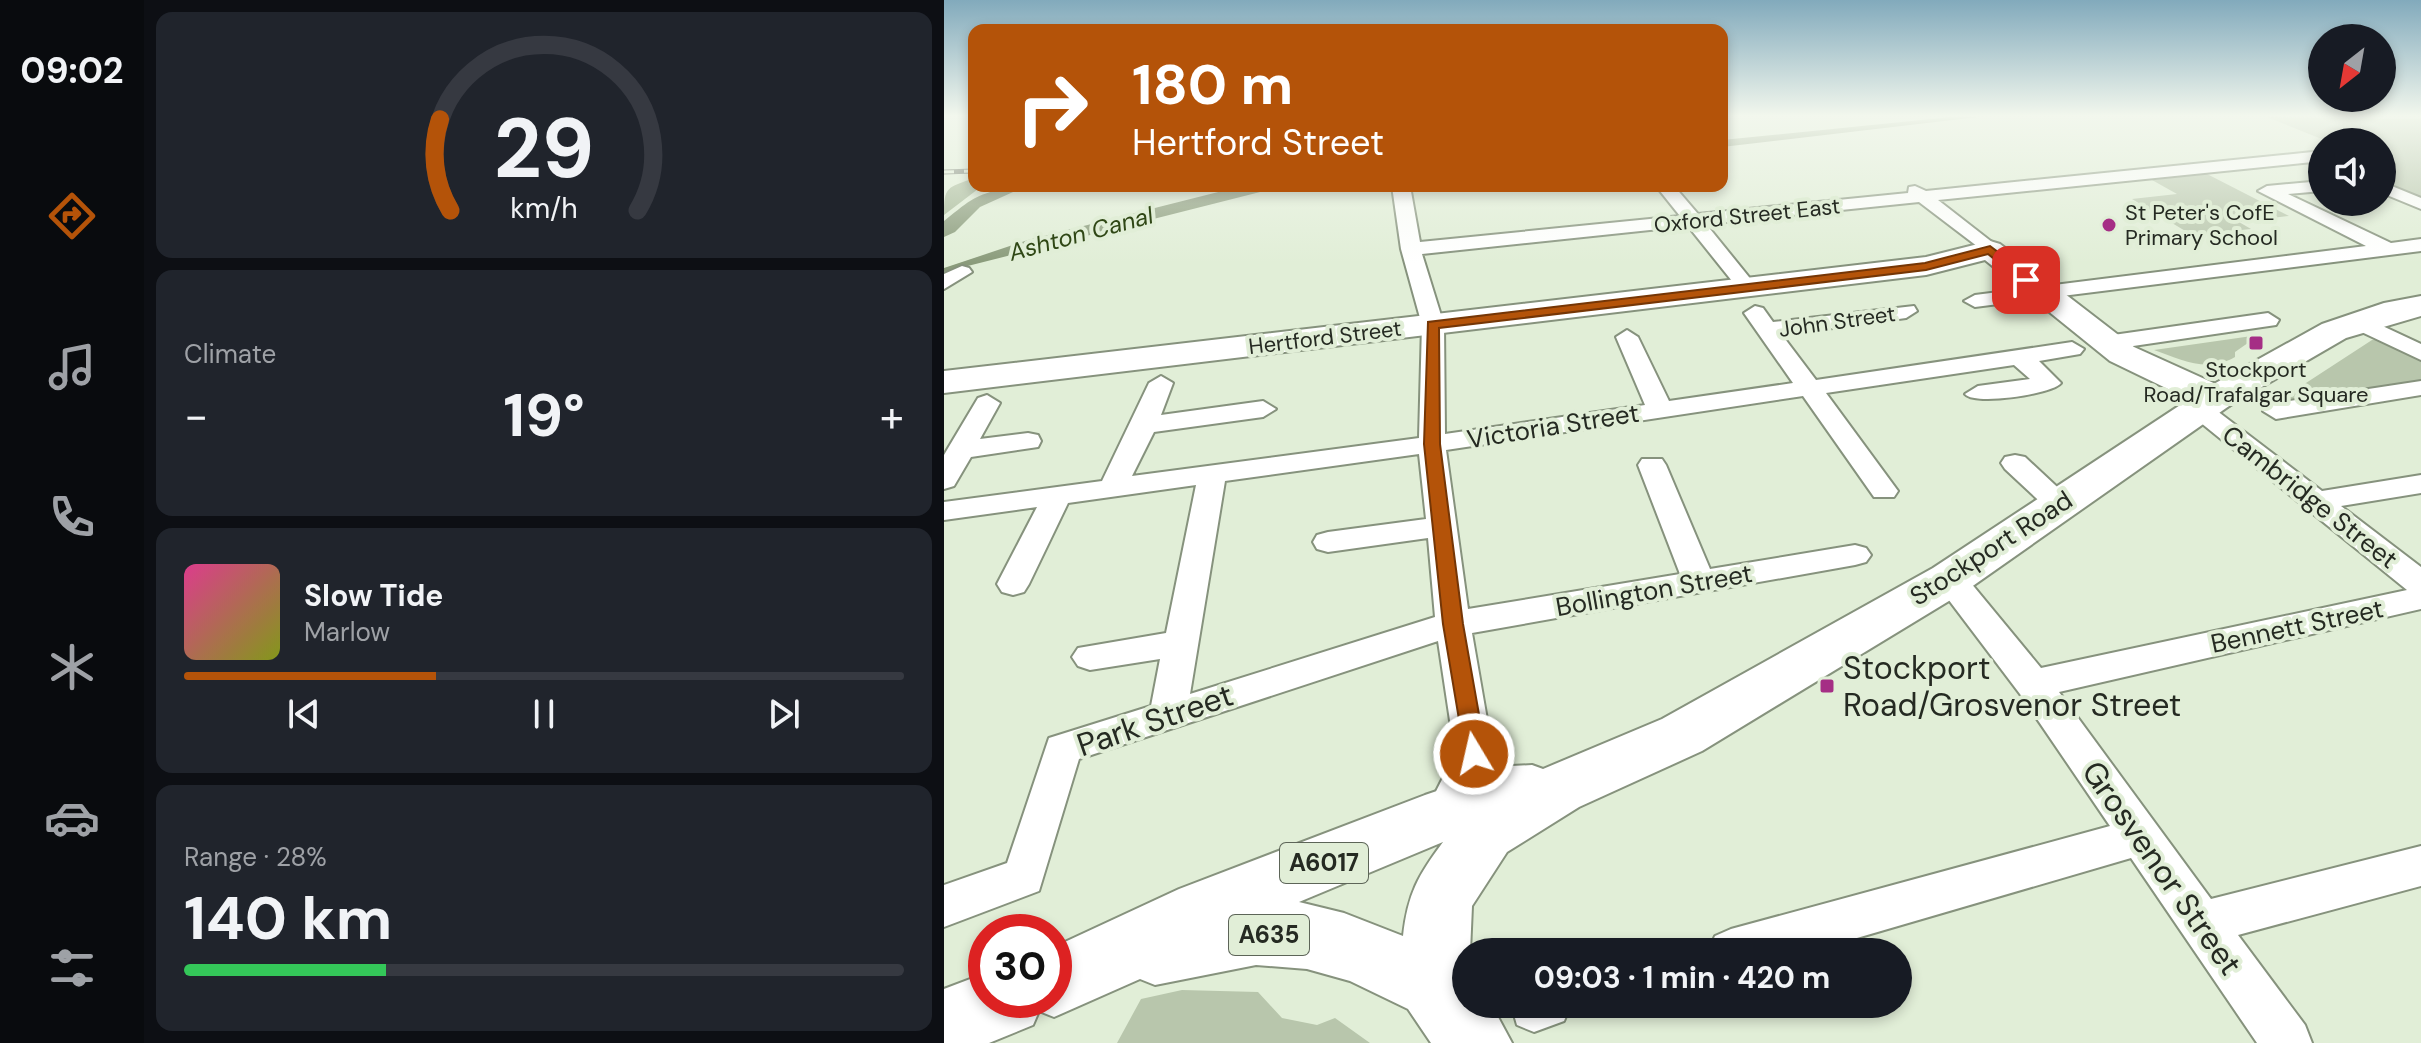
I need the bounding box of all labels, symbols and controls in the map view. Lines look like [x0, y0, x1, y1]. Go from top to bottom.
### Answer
north arrow [2308, 24, 2396, 112]
map controls [2308, 24, 2396, 216]
text: 09:02 [20, 47, 124, 94]
text: 180 m [1132, 48, 1293, 121]
icon: right [1000, 56, 1104, 160]
text: 29 [494, 93, 594, 202]
text: Hertford Street [1132, 119, 1384, 166]
button: sound [2308, 128, 2396, 216]
icon: directions [44, 188, 100, 244]
text: km/h [510, 190, 578, 227]
street label: Oxford Street East [1652, 191, 1842, 240]
place label: St Peter's CofE Primary School [2125, 198, 2278, 252]
water label: Ashton Canal [1004, 199, 1157, 268]
marker: St Peter's CofE Primary School [2100, 216, 2118, 234]
pin [1992, 246, 2060, 314]
icon: arrive [2004, 258, 2048, 302]
street label: John Street [1777, 299, 1897, 344]
street label: Hertford Street [1247, 314, 1403, 361]
marker: Stockport Road/Trafalgar Square [2247, 334, 2265, 352]
text: Climate [184, 337, 276, 371]
icon: music [44, 339, 100, 395]
place label: Stockport Road/Trafalgar Square [2144, 355, 2368, 409]
text: 19° [503, 376, 585, 455]
text: − [184, 387, 208, 445]
text: + [880, 387, 904, 445]
street label: Victoria Street [1464, 396, 1642, 456]
street label: Cambridge Street [2215, 418, 2405, 576]
street label: Stockport Road [1903, 483, 2079, 613]
icon: phone [44, 489, 100, 545]
street label: Bollington Street [1553, 556, 1755, 624]
text: Slow Tide [304, 576, 443, 615]
street label: Bennett Street [2208, 591, 2386, 661]
text: Marlow [304, 615, 390, 649]
icon: climate [44, 639, 100, 695]
place label: Stockport Road/Grosvenor Street [1843, 647, 2181, 726]
street label: Park Street [1071, 674, 1239, 766]
marker: Stockport Road/Grosvenor Street [1818, 677, 1836, 695]
icon: previous [282, 692, 326, 736]
icon: pause [522, 692, 566, 736]
icon: next [762, 692, 806, 736]
position arrow [1432, 712, 1516, 796]
street label: Grosvenor Street [2072, 753, 2252, 983]
icon: car [44, 790, 100, 846]
text: Range · 28% [184, 840, 327, 874]
road number: A6017 [1280, 843, 1368, 883]
text: 140 km [184, 879, 392, 958]
speed limit sign: 30 [968, 914, 1072, 1018]
road number: A635 [1229, 915, 1309, 955]
icon: filters [44, 940, 100, 996]
text: 09:03 · 1 min · 420 m [1534, 958, 1830, 997]

